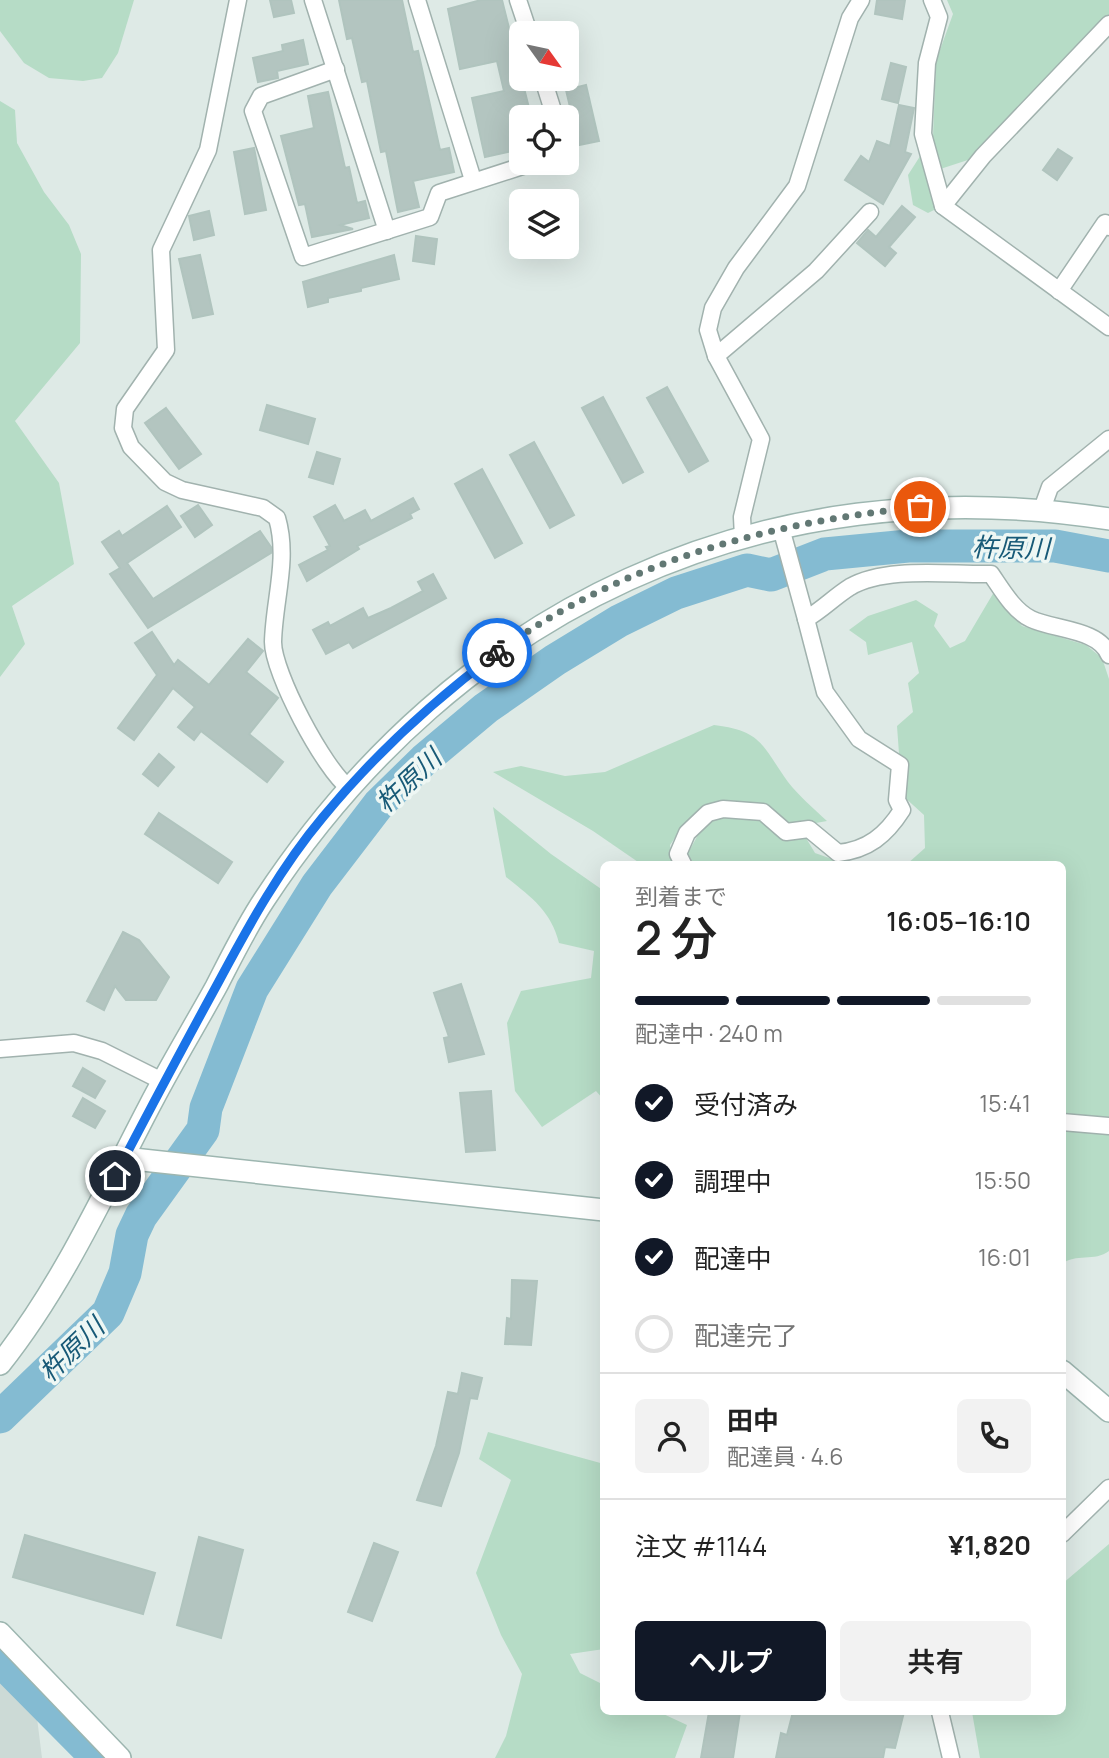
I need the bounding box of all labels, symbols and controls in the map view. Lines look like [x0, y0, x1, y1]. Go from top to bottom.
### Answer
north arrow [509, 21, 579, 91]
map controls [509, 21, 579, 259]
button: locate [509, 105, 579, 175]
button: layers [509, 189, 579, 259]
pin [890, 477, 950, 537]
icon: bag [901, 488, 939, 526]
water label: 杵原川 [972, 528, 1053, 566]
courier [462, 618, 532, 688]
icon: bike [478, 634, 516, 672]
water label: 杵原川 [367, 738, 451, 820]
text: 到着まで [635, 880, 727, 912]
text: 16:05–16:10 [886, 903, 1031, 939]
text: 2 分 [635, 906, 717, 969]
text: 配達中 · 240 m [635, 1017, 783, 1049]
icon: check [635, 1084, 673, 1122]
text: 受付済み [694, 1086, 798, 1122]
text: 15:41 [979, 1087, 1031, 1119]
pin [85, 1146, 145, 1206]
icon: home [96, 1157, 134, 1195]
icon: check [635, 1161, 673, 1199]
text: 調理中 [694, 1163, 772, 1199]
text: 15:50 [975, 1164, 1031, 1196]
icon: check [635, 1238, 673, 1276]
text: 配達中 [694, 1240, 772, 1276]
text: 16:01 [978, 1241, 1031, 1273]
water label: 杵原川 [30, 1307, 114, 1389]
text: 配達完了 [694, 1317, 798, 1353]
button: person [635, 1399, 709, 1473]
button: phone [957, 1399, 1031, 1473]
text: 田中 [727, 1402, 779, 1438]
text: 配達員 · 4.6 [727, 1440, 844, 1472]
text: ¥1,820 [948, 1527, 1031, 1563]
text: 注文 #1144 [635, 1528, 767, 1564]
button: ヘルプ [635, 1621, 826, 1701]
button: 共有 [840, 1621, 1031, 1701]

